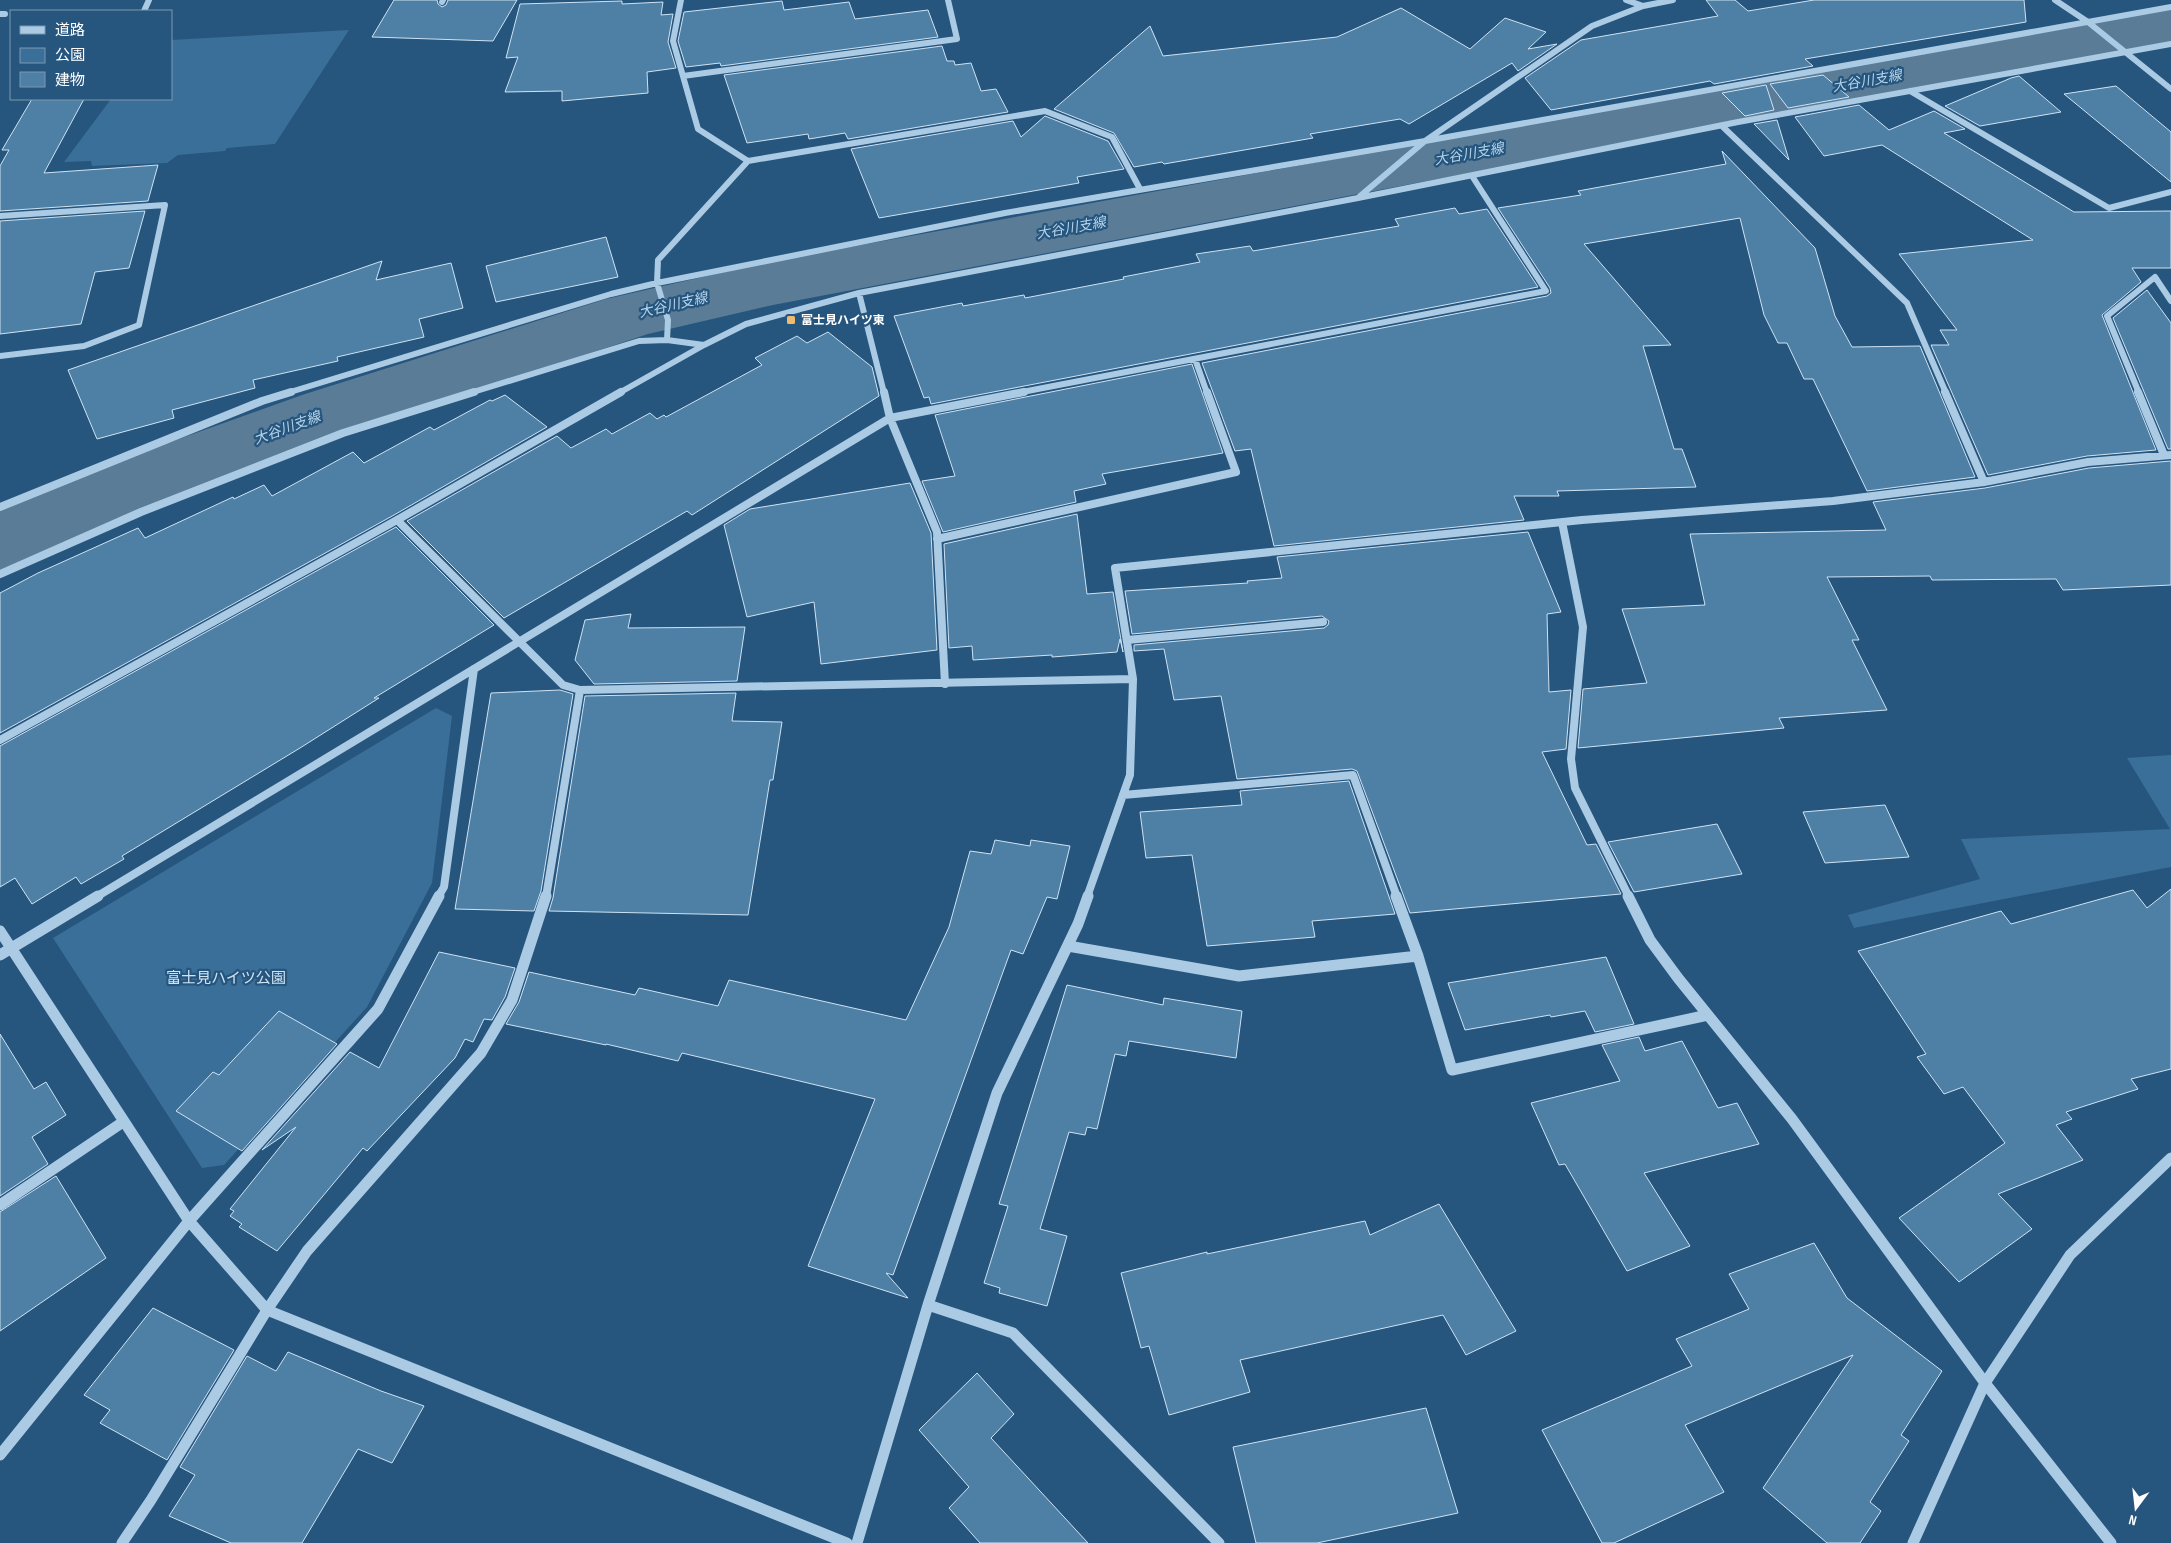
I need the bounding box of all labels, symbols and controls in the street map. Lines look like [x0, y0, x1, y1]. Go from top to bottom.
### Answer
legend [10, 10, 172, 100]
text: 道路 [55, 21, 85, 40]
text: 公園 [55, 46, 85, 65]
water label: 大谷川支線 [1831, 66, 1905, 95]
text: 建物 [55, 71, 85, 90]
water label: 大谷川支線 [1433, 139, 1507, 168]
water label: 大谷川支線 [1035, 213, 1109, 242]
water label: 大谷川支線 [637, 288, 711, 321]
place label: 富士見ハイツ東 [801, 313, 885, 328]
marker: 富士見ハイツ東 [785, 314, 797, 326]
water label: 大谷川支線 [251, 407, 325, 448]
park label: 富士見ハイツ公園 [166, 969, 286, 988]
north arrow [2111, 1483, 2161, 1533]
text: N [2127, 1511, 2139, 1529]

